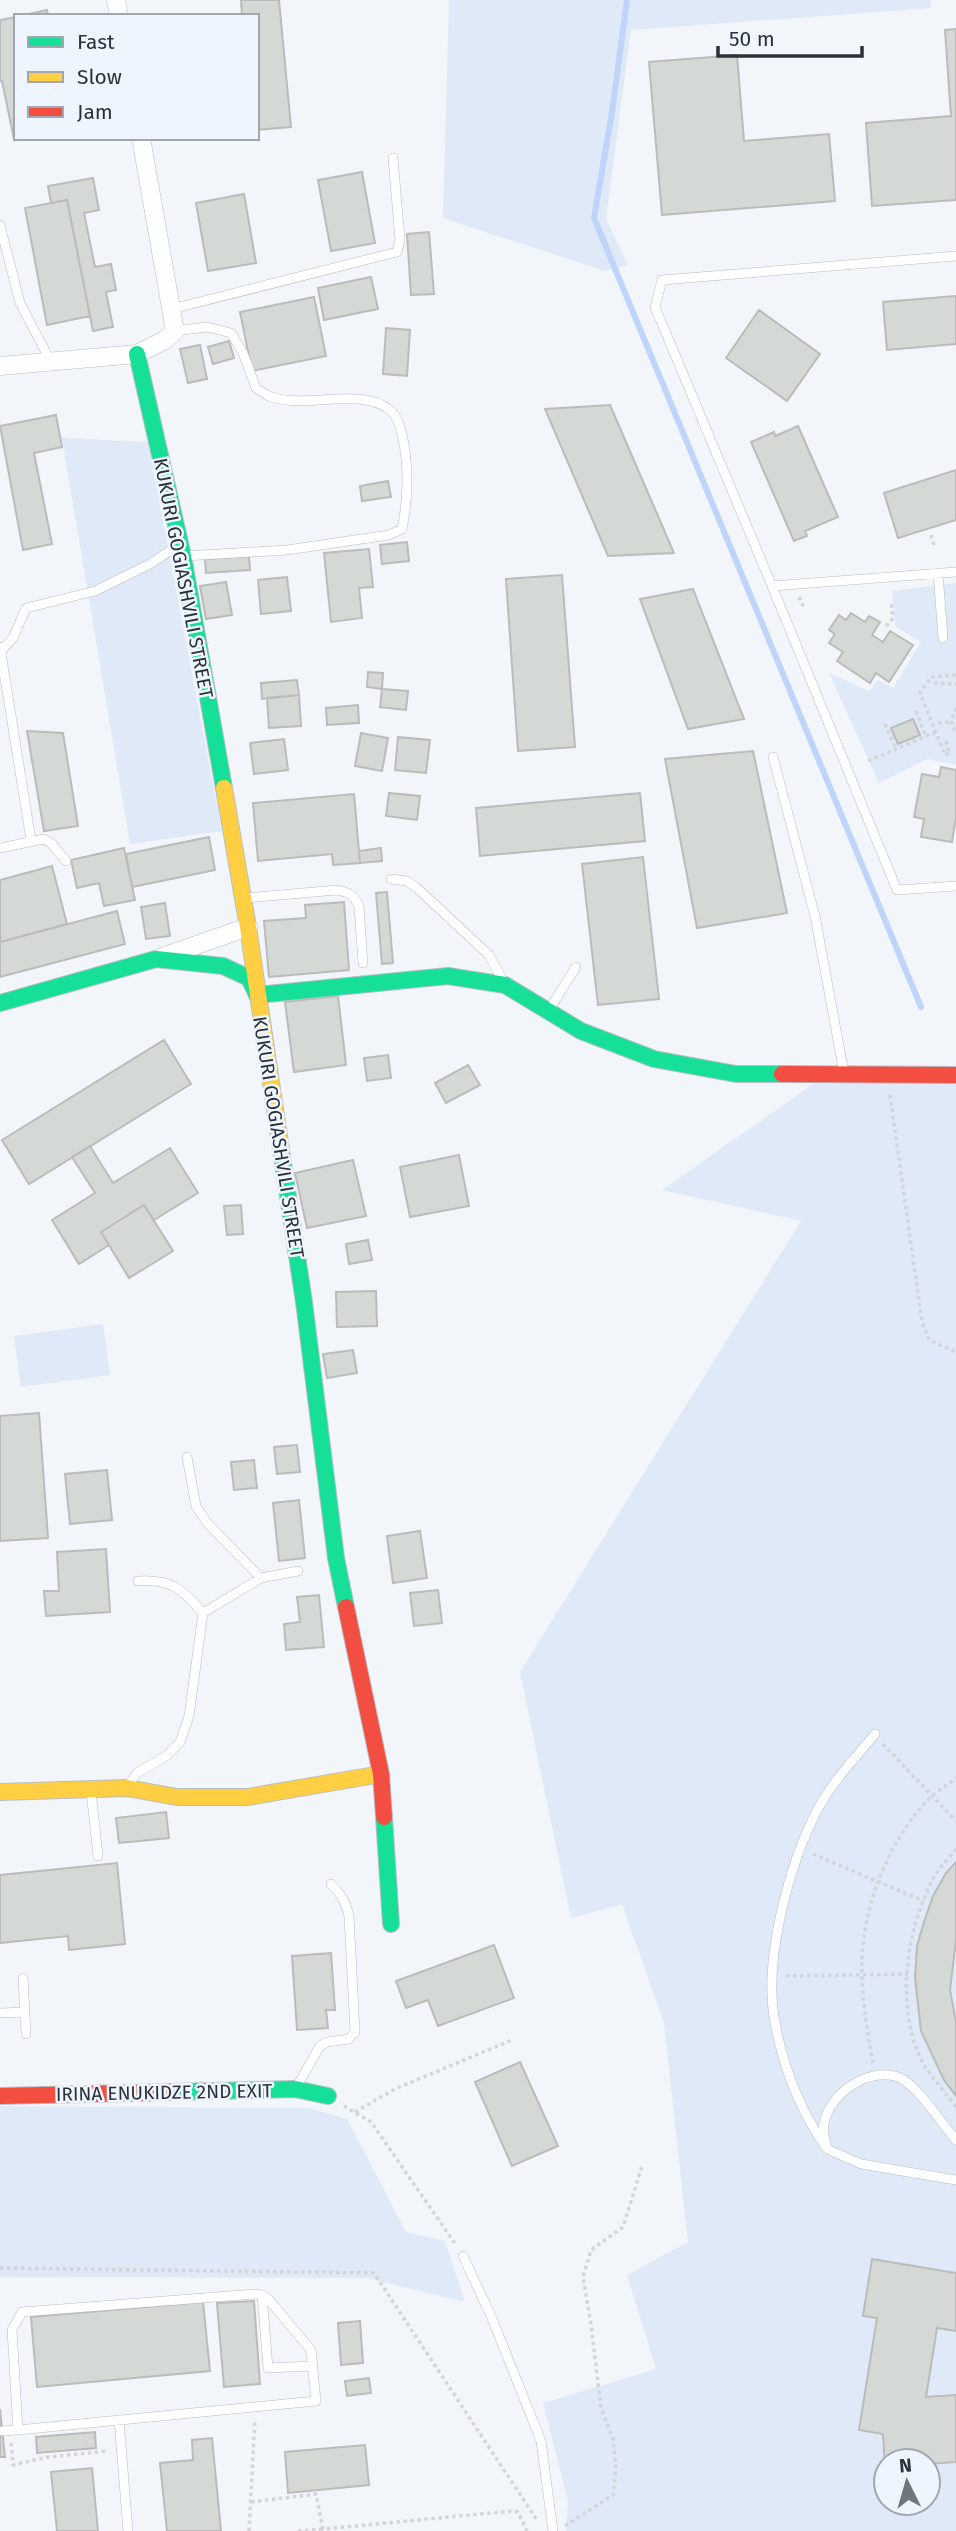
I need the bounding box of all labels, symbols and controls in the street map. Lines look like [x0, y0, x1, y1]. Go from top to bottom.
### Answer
legend [14, 14, 259, 140]
scale bar [718, 14, 862, 58]
text: 50 m [729, 26, 775, 52]
text: Fast [77, 29, 115, 55]
text: Slow [77, 64, 122, 90]
text: Jam [77, 99, 113, 125]
street label: KUKURI GOGIASHVILI STREET [149, 456, 218, 700]
street label: KUKURI GOGIASHVILI STREET [248, 1015, 309, 1260]
street label: IRINA ENUKIDZE 2ND EXIT [56, 2079, 273, 2106]
north arrow [872, 2447, 942, 2517]
text: N [898, 2454, 913, 2478]

